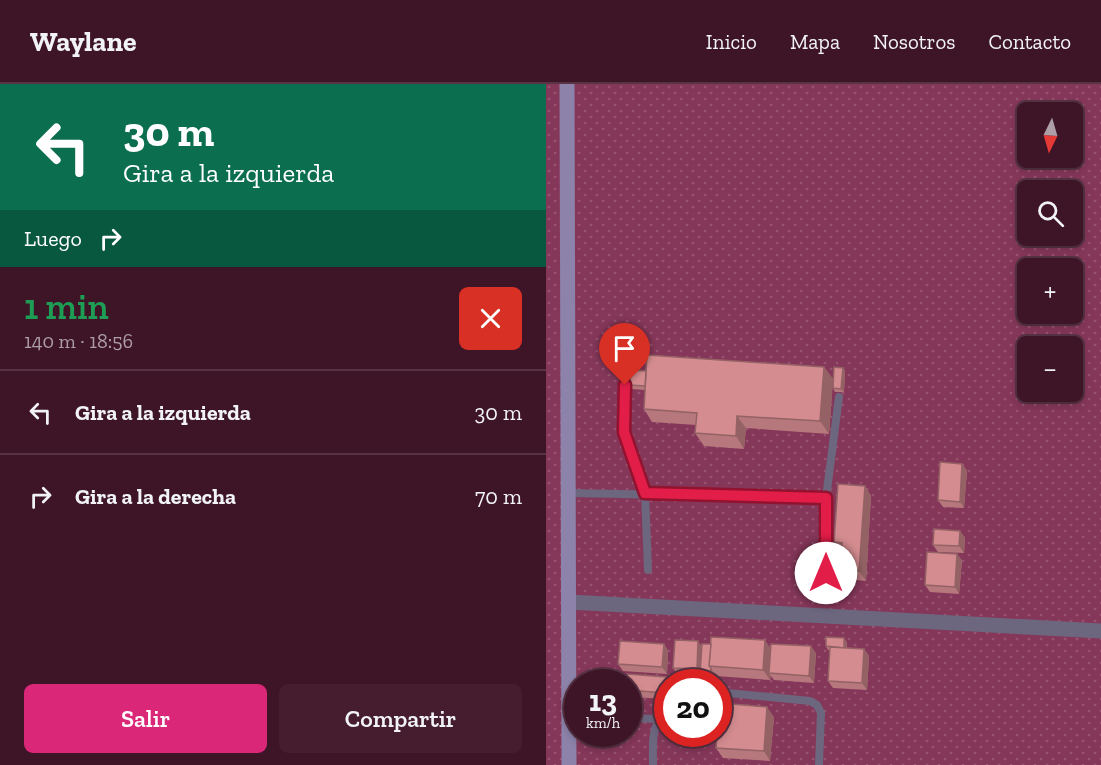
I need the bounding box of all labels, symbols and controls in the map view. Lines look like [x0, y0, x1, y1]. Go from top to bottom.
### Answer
text: Waylane [30, 25, 137, 58]
text: Inicio [706, 29, 757, 54]
text: Mapa [790, 29, 840, 54]
text: Nosotros [873, 29, 955, 54]
text: Contacto [988, 29, 1071, 54]
north arrow [1017, 102, 1083, 168]
map controls [1017, 102, 1083, 402]
text: 30 m [123, 106, 214, 157]
icon: left [24, 108, 102, 186]
text: Gira a la izquierda [123, 157, 334, 189]
button: search [1017, 180, 1083, 246]
icon: right [94, 222, 127, 255]
text: Luego [24, 225, 82, 252]
button: + [1017, 258, 1083, 324]
text: 1 min [24, 285, 109, 328]
button: close [459, 287, 522, 350]
pin [599, 323, 650, 385]
text: 140 m · 18:56 [24, 329, 133, 353]
icon: arrive [608, 332, 641, 365]
button: − [1017, 336, 1083, 402]
icon: left [24, 396, 57, 429]
text: Gira a la izquierda [75, 399, 251, 426]
text: 30 m [475, 399, 522, 426]
icon: right [24, 480, 57, 513]
text: Gira a la derecha [75, 483, 236, 510]
text: 70 m [475, 483, 522, 510]
position arrow [794, 541, 858, 605]
speed limit sign: 20 [654, 669, 732, 747]
text: 13 [589, 683, 617, 719]
button: Salir [24, 684, 267, 753]
button: Compartir [279, 684, 522, 753]
text: km/h [586, 714, 620, 732]

